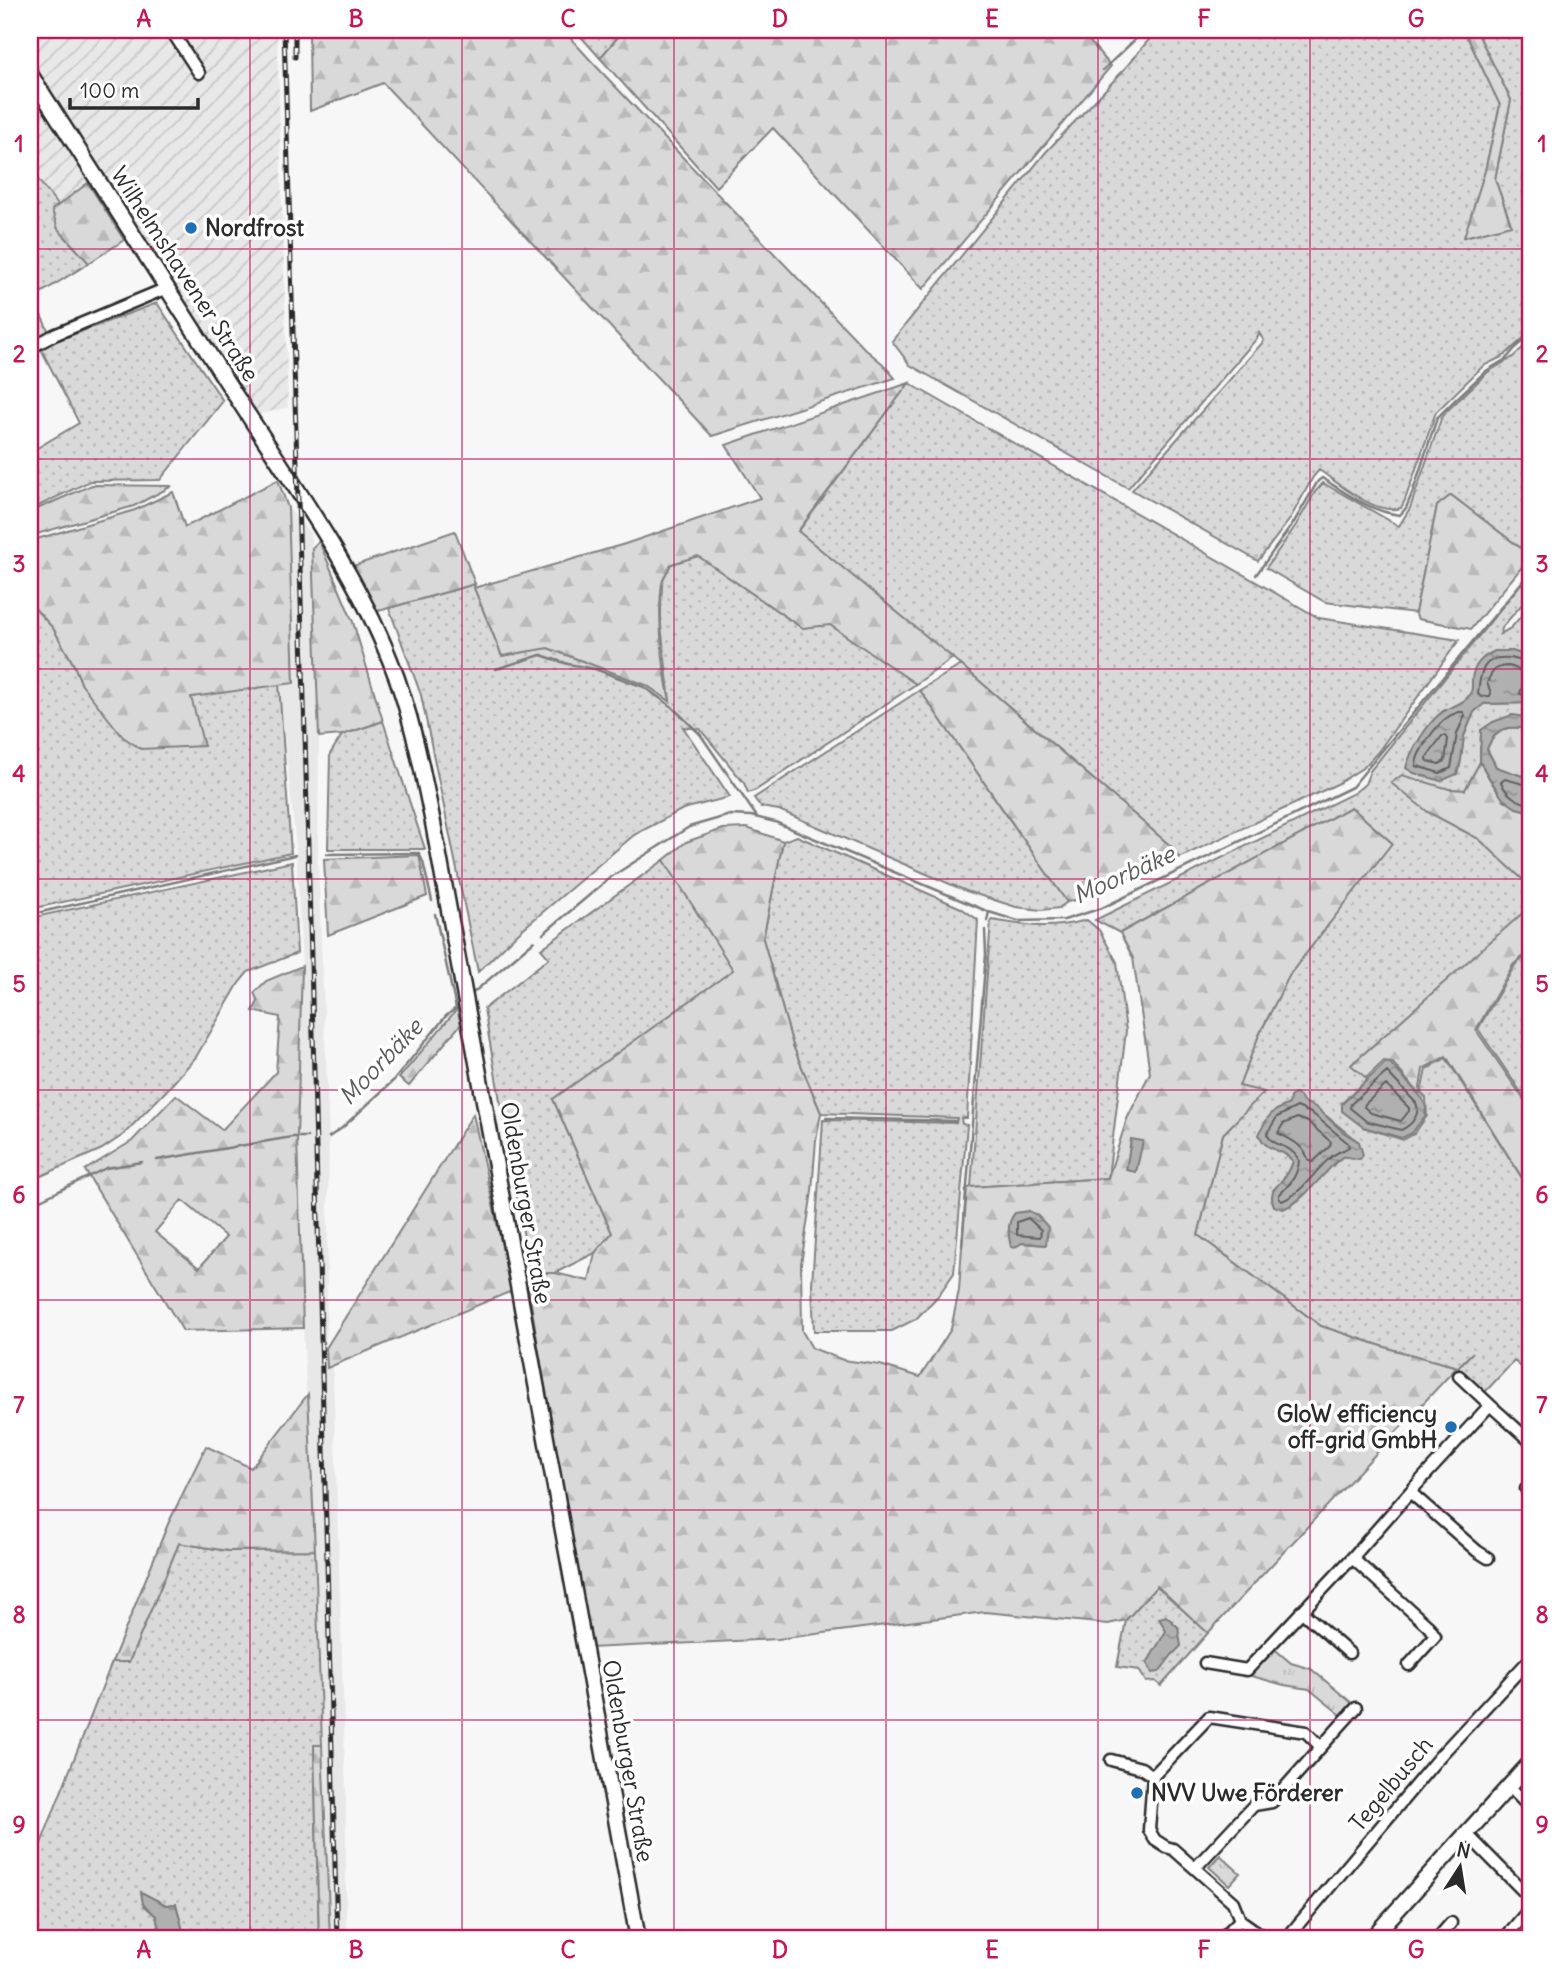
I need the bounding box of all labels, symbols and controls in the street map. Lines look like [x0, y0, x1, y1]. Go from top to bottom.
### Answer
text: A [137, 4, 152, 33]
text: B [348, 4, 364, 33]
text: C [560, 4, 576, 33]
text: D [772, 4, 788, 33]
text: E [985, 4, 999, 33]
text: F [1197, 4, 1211, 33]
text: G [1408, 4, 1424, 33]
scale bar [70, 66, 198, 110]
text: 100 m [80, 77, 139, 104]
text: 1 [14, 129, 24, 158]
text: 1 [1537, 129, 1547, 158]
street label: Wilhelmshavener Straße [105, 161, 266, 387]
place label: Nordfrost [205, 213, 304, 242]
marker: Nordfrost [183, 220, 199, 236]
text: 2 [13, 339, 26, 368]
text: 2 [1536, 339, 1549, 368]
text: 3 [12, 549, 26, 578]
text: 3 [1535, 549, 1549, 578]
text: 4 [12, 759, 26, 788]
text: 4 [1535, 759, 1549, 788]
water label: Moorbäke [1068, 838, 1181, 910]
text: 5 [12, 969, 26, 998]
text: 5 [1535, 969, 1549, 998]
water label: Moorbäke [332, 1011, 430, 1111]
street label: Oldenburger Straße [494, 1100, 559, 1306]
text: 6 [12, 1180, 26, 1209]
text: 6 [1535, 1180, 1549, 1209]
text: 7 [13, 1390, 25, 1419]
text: 7 [1536, 1390, 1548, 1419]
place label: GloW efficiency off-grid GmbH [1277, 1399, 1437, 1454]
marker: GloW efficiency off-grid GmbH [1443, 1419, 1459, 1435]
text: 8 [12, 1600, 26, 1629]
text: 8 [1535, 1600, 1549, 1629]
street label: Oldenburger Straße [596, 1658, 661, 1864]
street label: Tegelbusch [1343, 1730, 1439, 1837]
place label: NVV Uwe Förderer [1151, 1778, 1344, 1807]
marker: NVV Uwe Förderer [1129, 1785, 1145, 1801]
text: 9 [12, 1810, 26, 1839]
text: 9 [1535, 1810, 1549, 1839]
north arrow [1424, 1832, 1494, 1902]
text: N [1455, 1837, 1472, 1863]
text: A [137, 1935, 152, 1964]
text: B [348, 1935, 364, 1964]
text: C [560, 1935, 576, 1964]
text: D [772, 1935, 788, 1964]
text: E [985, 1935, 999, 1964]
text: F [1197, 1935, 1211, 1964]
text: G [1408, 1935, 1424, 1964]

